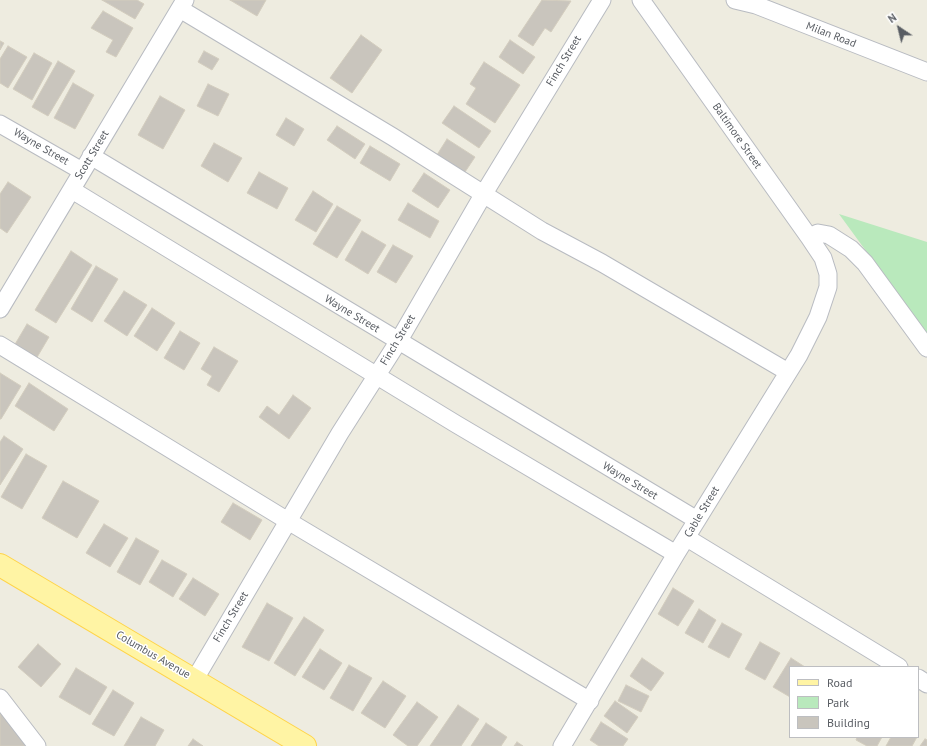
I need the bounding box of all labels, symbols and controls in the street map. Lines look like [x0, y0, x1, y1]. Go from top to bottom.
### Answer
north arrow [879, 8, 919, 48]
text: N [885, 10, 899, 26]
street label: Milan Road [804, 19, 858, 51]
street label: Finch Street [544, 33, 584, 89]
street label: Baltimore Street [710, 101, 764, 171]
street label: Wayne Street [11, 126, 71, 168]
street label: Scott Street [72, 128, 112, 182]
street label: Wayne Street [322, 292, 382, 336]
street label: Finch Street [378, 312, 418, 368]
street label: Wayne Street [600, 459, 660, 503]
street label: Cable Street [682, 484, 722, 540]
street label: Finch Street [211, 589, 251, 645]
street label: Columbus Avenue [113, 628, 193, 682]
legend [789, 666, 919, 738]
text: Road [827, 675, 852, 690]
text: Park [827, 695, 849, 710]
text: Building [827, 715, 870, 730]

